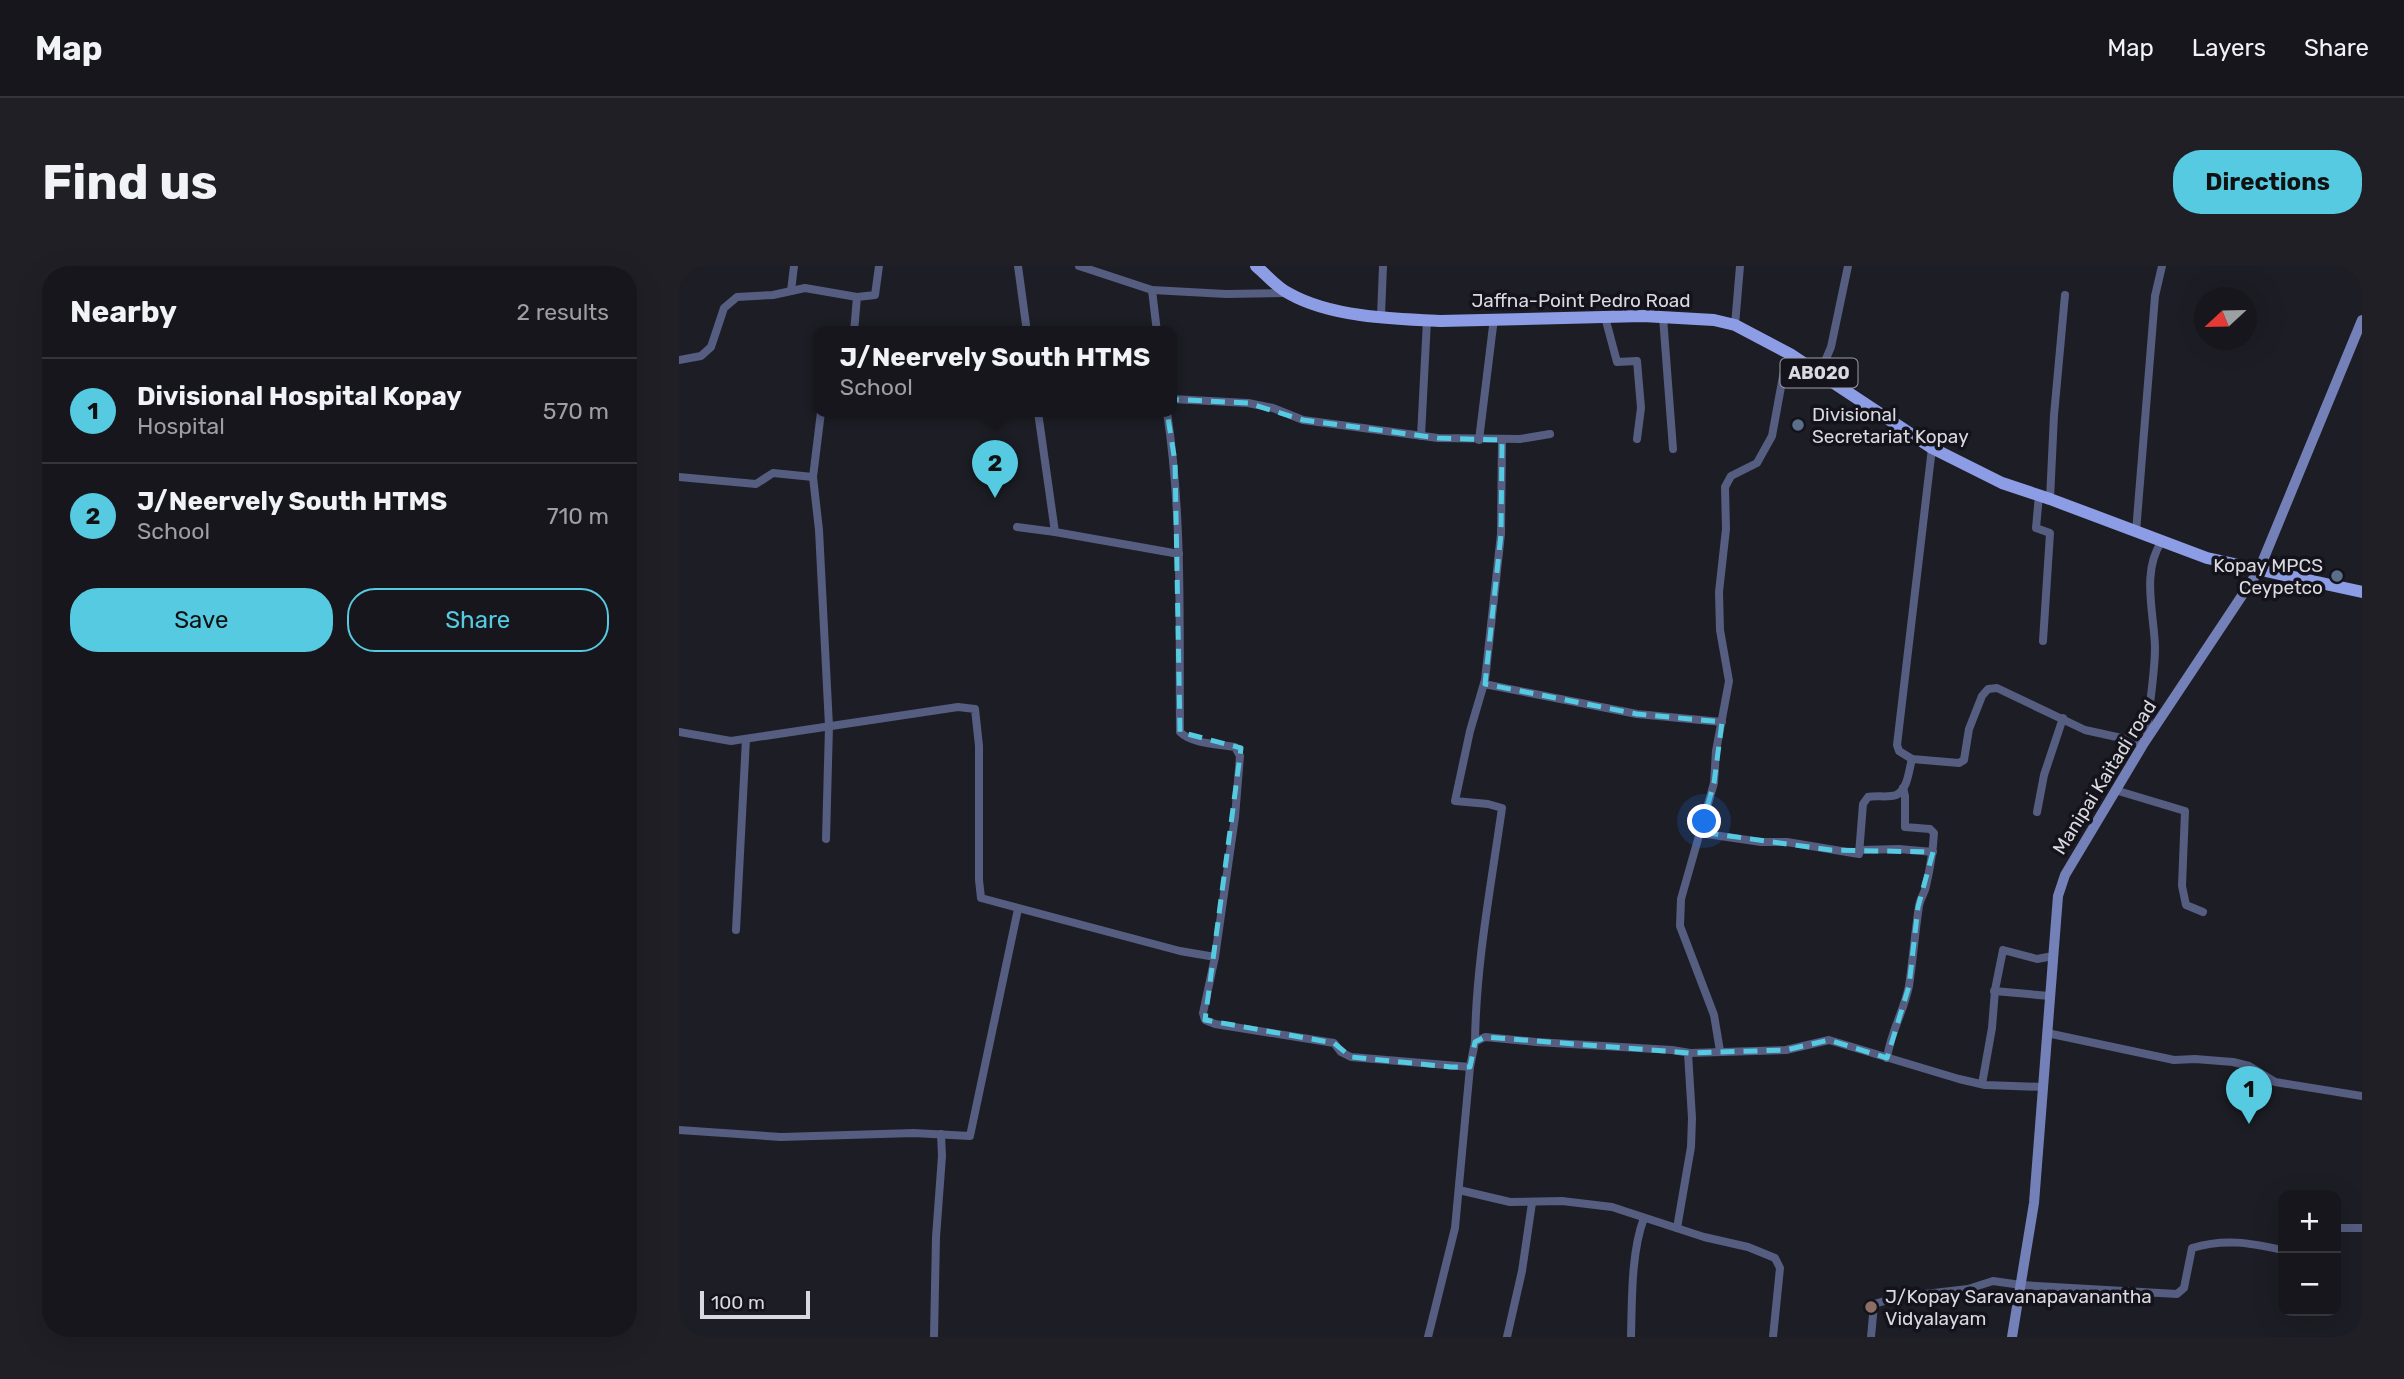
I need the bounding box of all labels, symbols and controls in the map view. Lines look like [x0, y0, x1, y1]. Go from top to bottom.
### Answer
text: Map [35, 29, 103, 68]
text: Map [2107, 34, 2154, 62]
text: Layers [2192, 34, 2266, 62]
text: Share [2304, 34, 2369, 62]
button: Directions [2173, 150, 2362, 214]
text: Find us [42, 153, 218, 211]
north arrow [2194, 287, 2257, 350]
street label: Jaffna-Point Pedro Road [1471, 289, 1691, 312]
text: Nearby [70, 294, 177, 330]
text: 2 results [517, 298, 609, 326]
popup [813, 326, 1177, 417]
text: J/Neervely South HTMS [840, 342, 1150, 373]
road number: AB020 [1781, 358, 1857, 388]
text: School [840, 373, 913, 401]
text: Divisional Hospital Kopay [137, 381, 462, 412]
text: 1 [87, 397, 99, 425]
text: 570 m [543, 397, 609, 425]
place label: Divisional Secretariat Kopay [1812, 403, 1969, 448]
text: Hospital [137, 412, 225, 440]
marker: Divisional Secretariat Kopay [1790, 417, 1806, 433]
pin: 2 [972, 440, 1018, 498]
text: J/Neervely South HTMS [137, 486, 447, 517]
text: 2 [86, 502, 100, 530]
text: 710 m [547, 502, 609, 530]
text: School [137, 517, 210, 545]
place label: Kopay MPCS Ceypetco [2213, 554, 2323, 599]
marker: Kopay MPCS Ceypetco [2329, 568, 2345, 584]
button: Save [70, 588, 333, 652]
button: Share [347, 588, 609, 652]
street label: Manipai Kaitadi road [2048, 696, 2161, 859]
your location [1687, 804, 1721, 838]
pin: 1 [2226, 1066, 2272, 1124]
map controls [2278, 1190, 2341, 1316]
button: + [2278, 1190, 2341, 1253]
button: − [2278, 1253, 2341, 1316]
place label: J/Kopay Saravanapavanantha Vidyalayam [1885, 1285, 2152, 1330]
scale bar [700, 1288, 810, 1320]
text: 100 m [711, 1291, 765, 1314]
marker: J/Kopay Saravanapavanantha Vidyalayam [1863, 1299, 1879, 1315]

